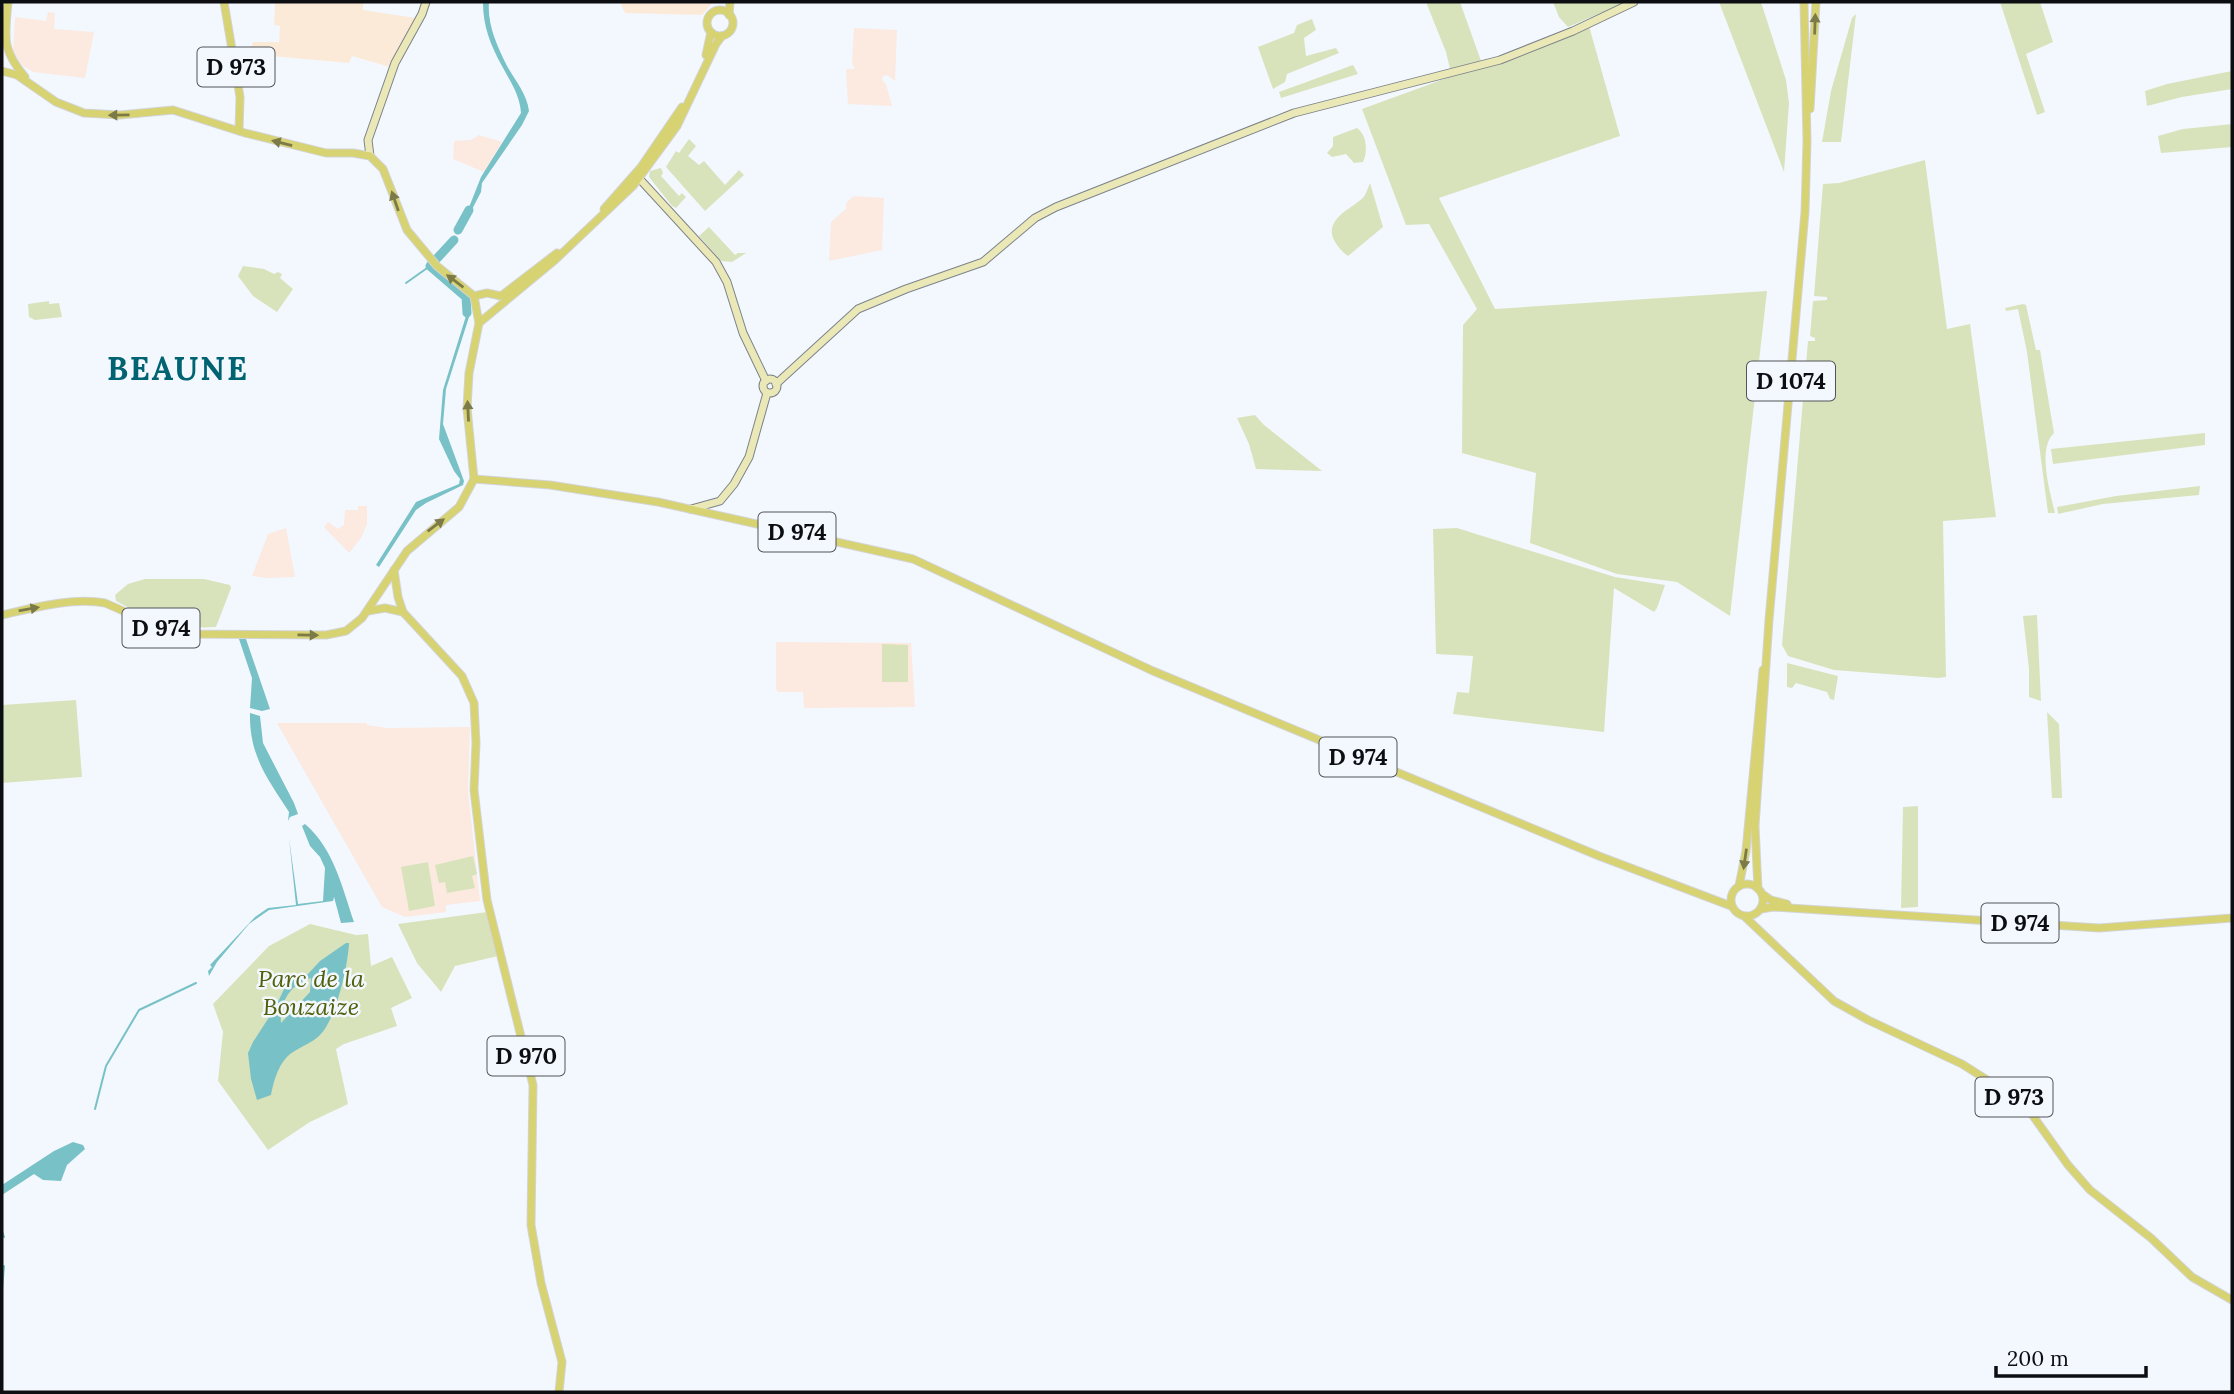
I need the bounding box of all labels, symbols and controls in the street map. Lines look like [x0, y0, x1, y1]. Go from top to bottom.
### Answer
one-way arrow [1810, 13, 1821, 35]
road number: D 973 [198, 48, 274, 86]
one-way arrow [108, 109, 130, 121]
one-way arrow [271, 137, 293, 148]
one-way arrow [389, 190, 400, 211]
one-way arrow [447, 273, 465, 288]
district label: BEAUNE [107, 348, 249, 389]
road number: D 1074 [1747, 362, 1835, 400]
one-way arrow [463, 400, 474, 422]
road number: D 974 [758, 512, 836, 552]
one-way arrow [426, 518, 444, 533]
one-way arrow [18, 603, 40, 614]
road number: D 974 [122, 608, 200, 648]
one-way arrow [297, 629, 319, 641]
road number: D 974 [1320, 737, 1396, 776]
one-way arrow [1739, 848, 1750, 870]
road number: D 974 [1982, 904, 2058, 942]
park label: Parc de la Bouzaize [258, 963, 365, 1022]
road number: D 970 [488, 1036, 564, 1076]
road number: D 973 [1976, 1078, 2052, 1116]
scale bar [1996, 1334, 2146, 1378]
text: 200 m [2007, 1345, 2069, 1372]

